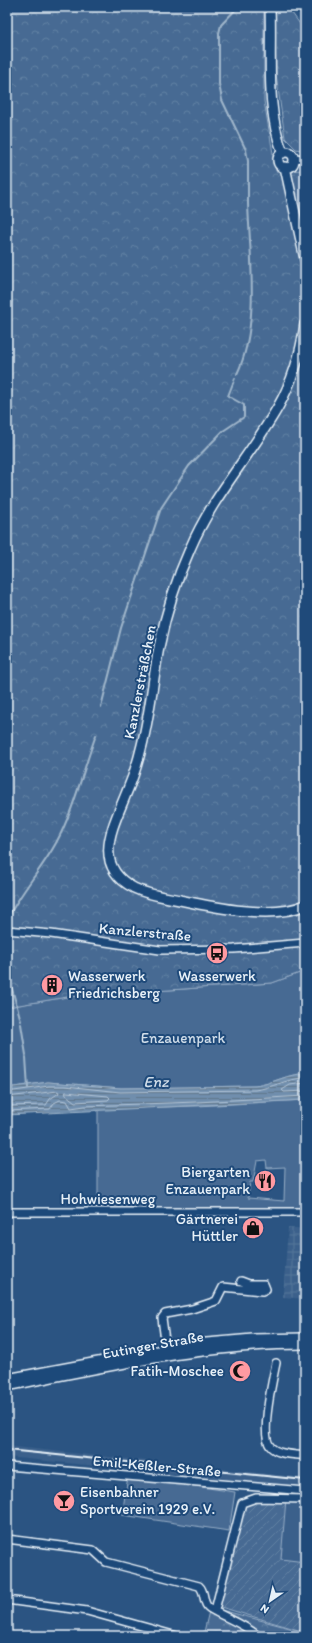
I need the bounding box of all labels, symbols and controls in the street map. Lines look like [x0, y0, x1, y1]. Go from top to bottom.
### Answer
street label: Kanzlersträßchen [120, 623, 160, 741]
street label: Kanzlerstraße [98, 919, 192, 945]
bus stop icon: Wasserwerk [204, 940, 230, 966]
place label: Wasserwerk Friedrichsberg [68, 967, 160, 1002]
place label: Wasserwerk [178, 967, 256, 985]
building icon: Wasserwerk Friedrichsberg [39, 972, 65, 998]
park label: Enzauenpark [141, 1029, 225, 1047]
water label: Enz [143, 1072, 170, 1091]
place label: Biergarten Enzauenpark [166, 1163, 250, 1198]
restaurant icon: Biergarten Enzauenpark [252, 1168, 278, 1194]
street label: Hohwiesenweg [61, 1190, 156, 1208]
place label: Gärtnerei Hüttler [176, 1210, 238, 1245]
shop icon: Gärtnerei Hüttler [240, 1215, 266, 1241]
street label: Eutinger Straße [101, 1327, 205, 1363]
mosque icon: Fatih-Moschee [227, 1358, 253, 1384]
place label: Fatih-Moschee [130, 1362, 224, 1380]
street label: Emil-Keßler-Straße [92, 1451, 222, 1481]
place label: Eisenbahner Sportverein 1929 e.V. [80, 1483, 215, 1518]
bar icon: Eisenbahner Sportverein 1929 e.V. [51, 1488, 77, 1514]
north arrow [250, 1581, 290, 1621]
text: N [258, 1601, 271, 1616]

